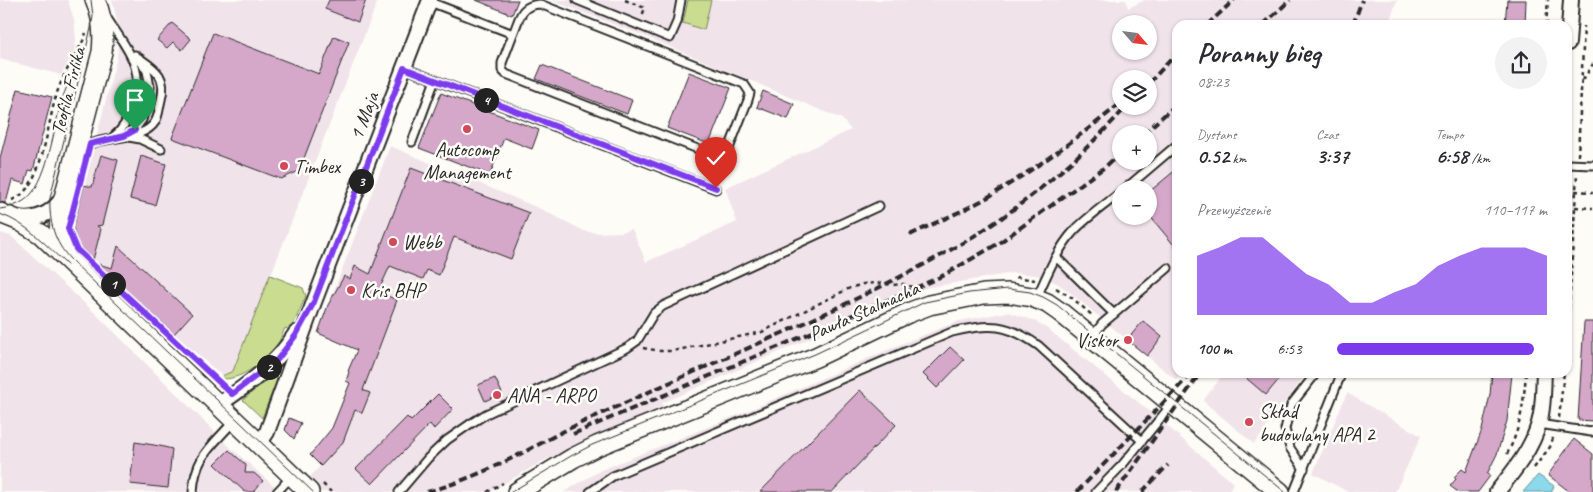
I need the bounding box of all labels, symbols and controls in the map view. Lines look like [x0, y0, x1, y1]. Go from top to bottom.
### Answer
north arrow [1112, 15, 1158, 60]
map controls [1112, 15, 1157, 225]
text: Poranny bieg [1197, 35, 1320, 70]
button: share [1495, 37, 1547, 89]
street label: Teofila Firlika [45, 43, 91, 137]
button: layers [1112, 70, 1157, 115]
text: 08:23 [1197, 72, 1229, 92]
pin [114, 79, 156, 130]
icon: arrive [121, 86, 149, 114]
street label: 1 Maja [344, 87, 385, 143]
pin: 4 [474, 88, 498, 112]
text: 4 [483, 92, 490, 109]
marker: Autocomp Management [461, 123, 473, 135]
button: + [1112, 125, 1157, 170]
text: Dystans [1197, 126, 1237, 143]
text: Czas [1316, 126, 1339, 143]
text: Tempo [1436, 126, 1463, 143]
place label: Autocomp Management [423, 137, 513, 185]
pin [695, 137, 737, 188]
text: 0.52 [1197, 143, 1229, 169]
text: 3:37 [1316, 143, 1349, 169]
text: 6:58 [1436, 143, 1468, 169]
icon: check [702, 144, 730, 172]
text: km [1229, 150, 1246, 167]
text: /km [1468, 150, 1490, 167]
place label: Timbex [294, 154, 342, 179]
marker: Timbex [278, 160, 290, 172]
pin: 3 [348, 168, 374, 194]
text: 3 [358, 173, 365, 190]
button: − [1112, 180, 1157, 225]
text: Przewyższenie [1197, 200, 1270, 220]
text: 110–117 m [1484, 200, 1547, 220]
place label: Webb [403, 230, 443, 255]
marker: Webb [387, 236, 399, 248]
pin: 1 [100, 272, 126, 296]
street label: Pawła Stalmacha [805, 275, 924, 346]
text: 1 [110, 276, 117, 293]
place label: Kris BHP [361, 278, 427, 303]
marker: Kris BHP [345, 284, 357, 296]
place label: Viskor [1076, 328, 1120, 353]
marker: Viskor [1122, 334, 1134, 346]
text: 100 m [1197, 339, 1232, 359]
text: 6:53 [1277, 339, 1302, 359]
pin: 2 [256, 354, 282, 380]
text: 2 [266, 359, 273, 376]
place label: ANA - ARPO [507, 383, 597, 408]
marker: ANA - ARPO [491, 389, 503, 401]
place label: Skład budowlany APA 2 [1259, 399, 1377, 447]
marker: Skład budowlany APA 2 [1243, 416, 1255, 428]

